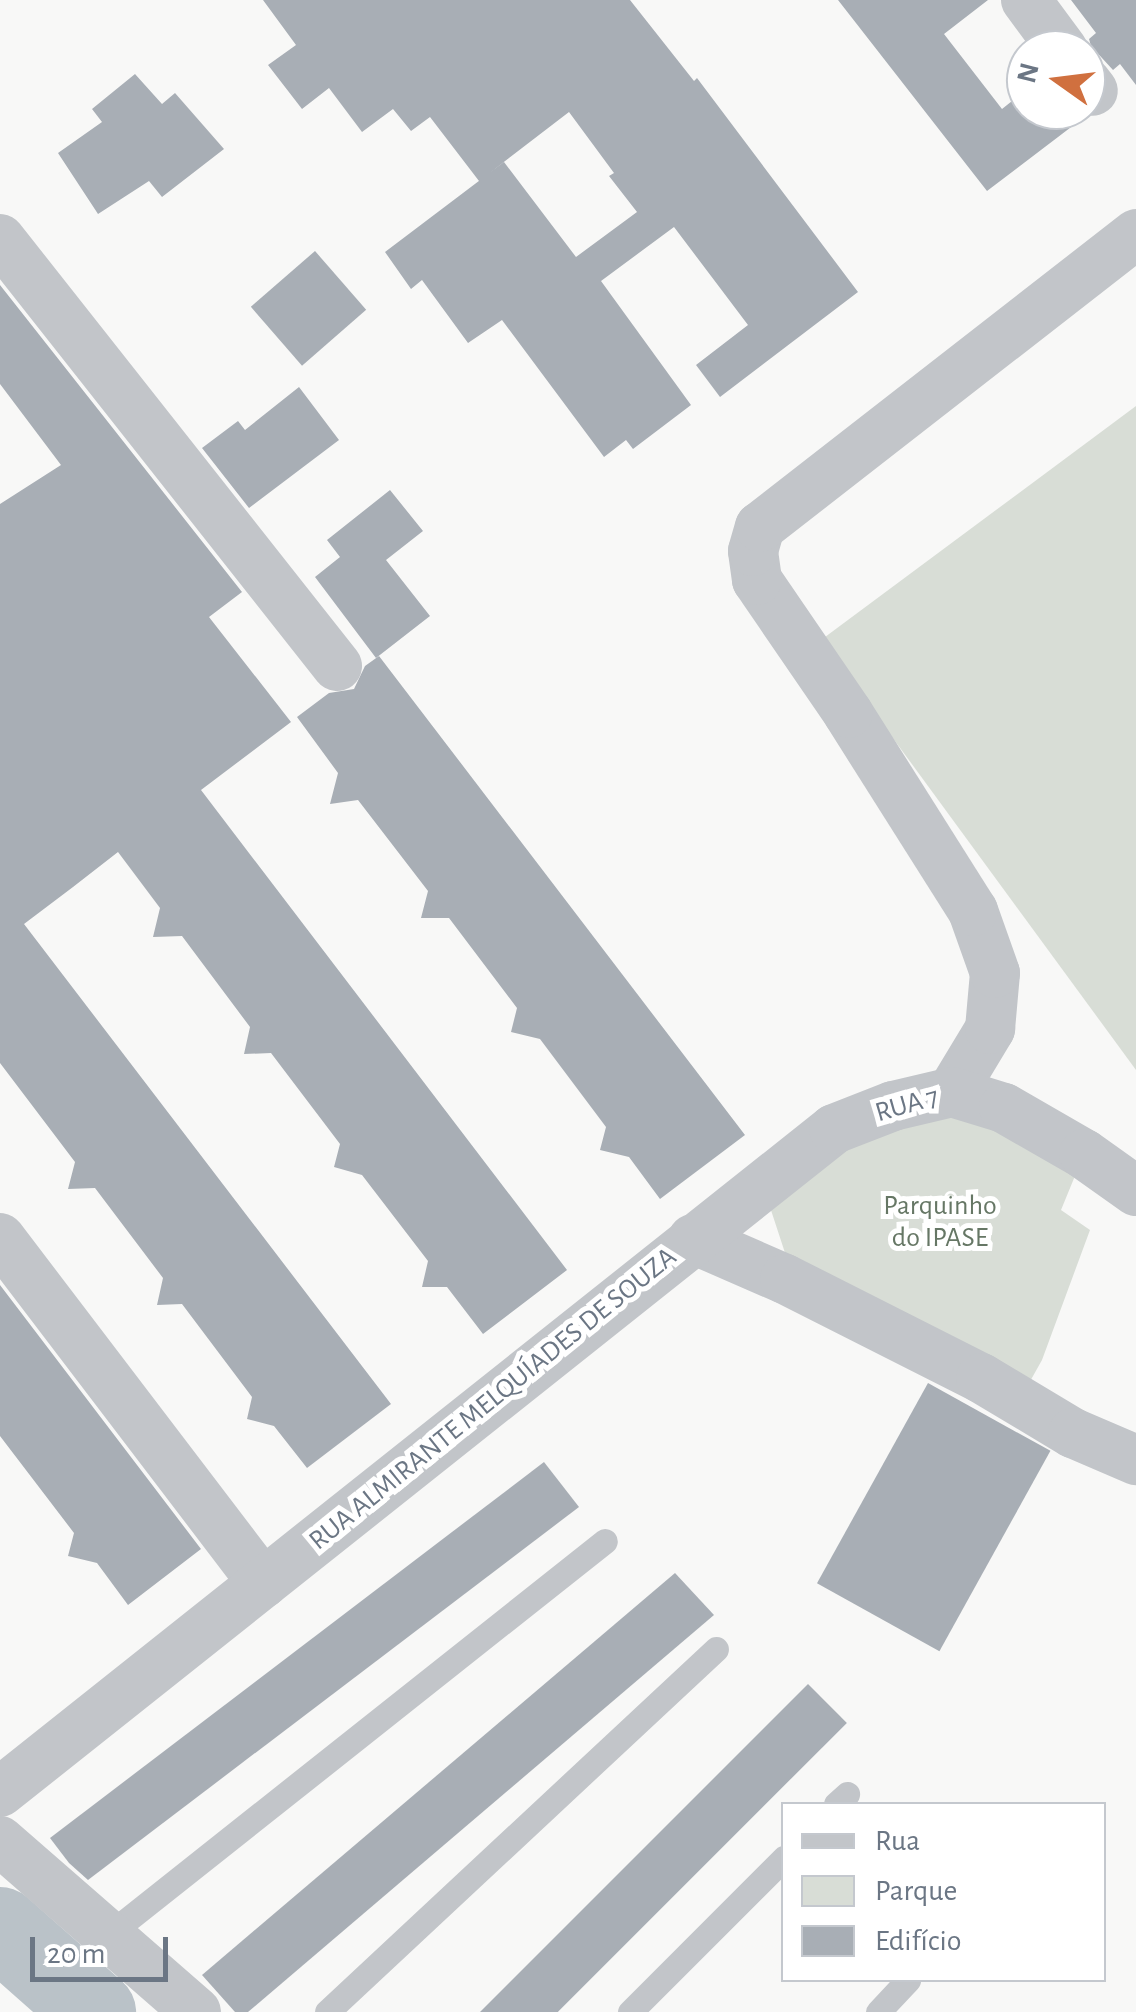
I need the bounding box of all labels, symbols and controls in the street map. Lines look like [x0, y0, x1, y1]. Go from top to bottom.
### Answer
north arrow [1006, 30, 1106, 130]
text: N [1013, 60, 1045, 86]
street label: RUA 7 [871, 1080, 943, 1130]
park label: Parquinho do IPASE [883, 1189, 997, 1255]
street label: RUA ALMIRANTE MELQUÍADES DE SOUZA [303, 1240, 683, 1558]
legend [781, 1802, 1106, 1982]
text: Rua [875, 1826, 920, 1856]
text: Parque [875, 1876, 957, 1906]
scale bar [35, 1917, 172, 1979]
text: Edifício [875, 1926, 961, 1956]
text: 20 m [47, 1939, 105, 1969]

